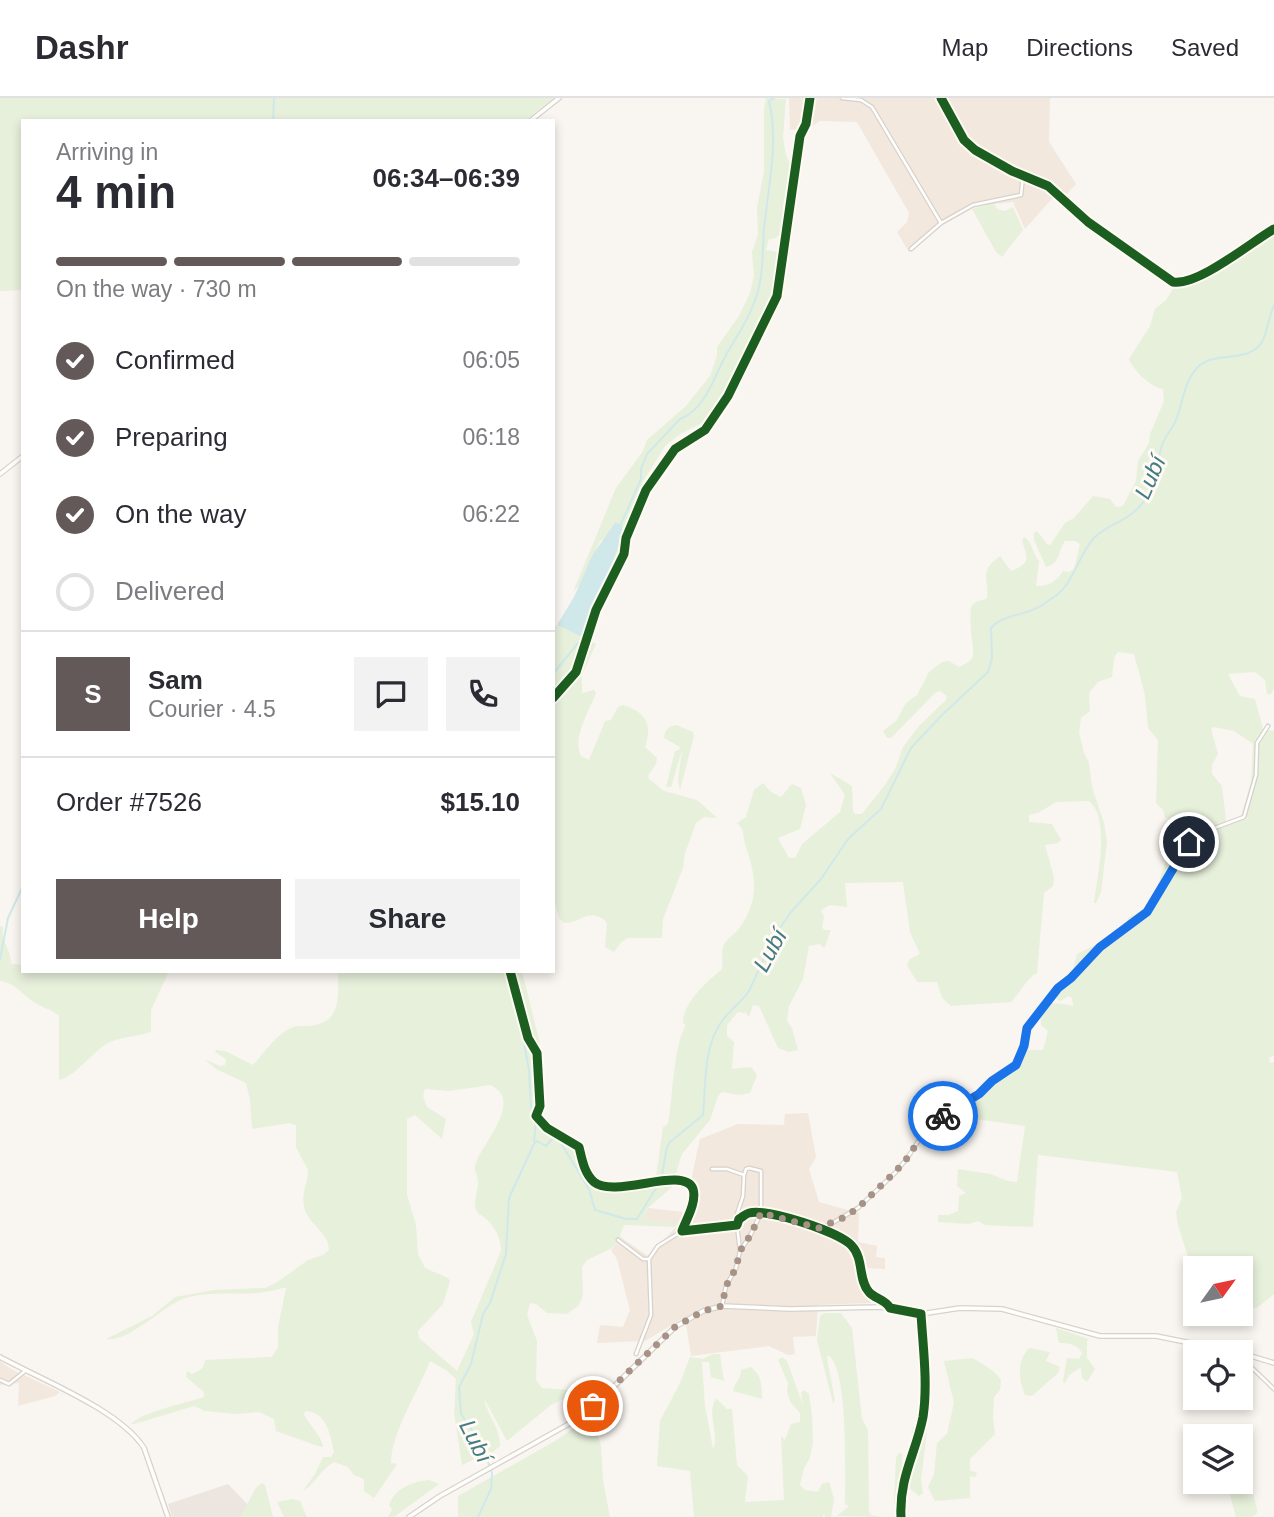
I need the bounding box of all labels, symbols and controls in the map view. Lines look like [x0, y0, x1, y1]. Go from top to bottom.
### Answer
text: Dashr [35, 29, 129, 66]
text: Map [942, 34, 988, 61]
text: Directions [1026, 34, 1133, 61]
text: Saved [1171, 34, 1239, 61]
text: Arriving in [56, 139, 158, 165]
text: 06:34–06:39 [373, 163, 520, 193]
text: 4 min [56, 166, 176, 218]
text: On the way · 730 m [56, 276, 257, 302]
icon: check [56, 342, 94, 380]
text: Confirmed [115, 345, 235, 375]
text: 06:05 [462, 347, 520, 373]
icon: check [56, 419, 94, 457]
text: Preparing [115, 422, 228, 452]
text: 06:18 [462, 424, 520, 450]
water label: Lubí [1129, 449, 1172, 503]
icon: check [56, 496, 94, 534]
text: On the way [115, 499, 247, 529]
text: 06:22 [462, 501, 520, 527]
text: Delivered [115, 576, 225, 606]
button: chat [354, 657, 428, 731]
button: phone [446, 657, 520, 731]
text: Sam [148, 665, 203, 695]
text: S [84, 679, 102, 709]
text: Courier · 4.5 [148, 696, 276, 722]
text: Order #7526 [56, 787, 202, 817]
text: $15.10 [440, 787, 520, 817]
pin [1159, 812, 1219, 872]
icon: home [1170, 823, 1208, 861]
button: Help [56, 879, 281, 959]
button: Share [295, 879, 520, 959]
water label: Lubí [748, 922, 793, 976]
courier [908, 1081, 978, 1151]
icon: bike [924, 1097, 962, 1135]
north arrow [1183, 1256, 1253, 1326]
map controls [1183, 1256, 1253, 1494]
button: locate [1183, 1340, 1253, 1410]
pin [563, 1376, 623, 1436]
icon: bag [574, 1387, 612, 1425]
water label: Lubí [454, 1415, 499, 1469]
button: layers [1183, 1424, 1253, 1494]

